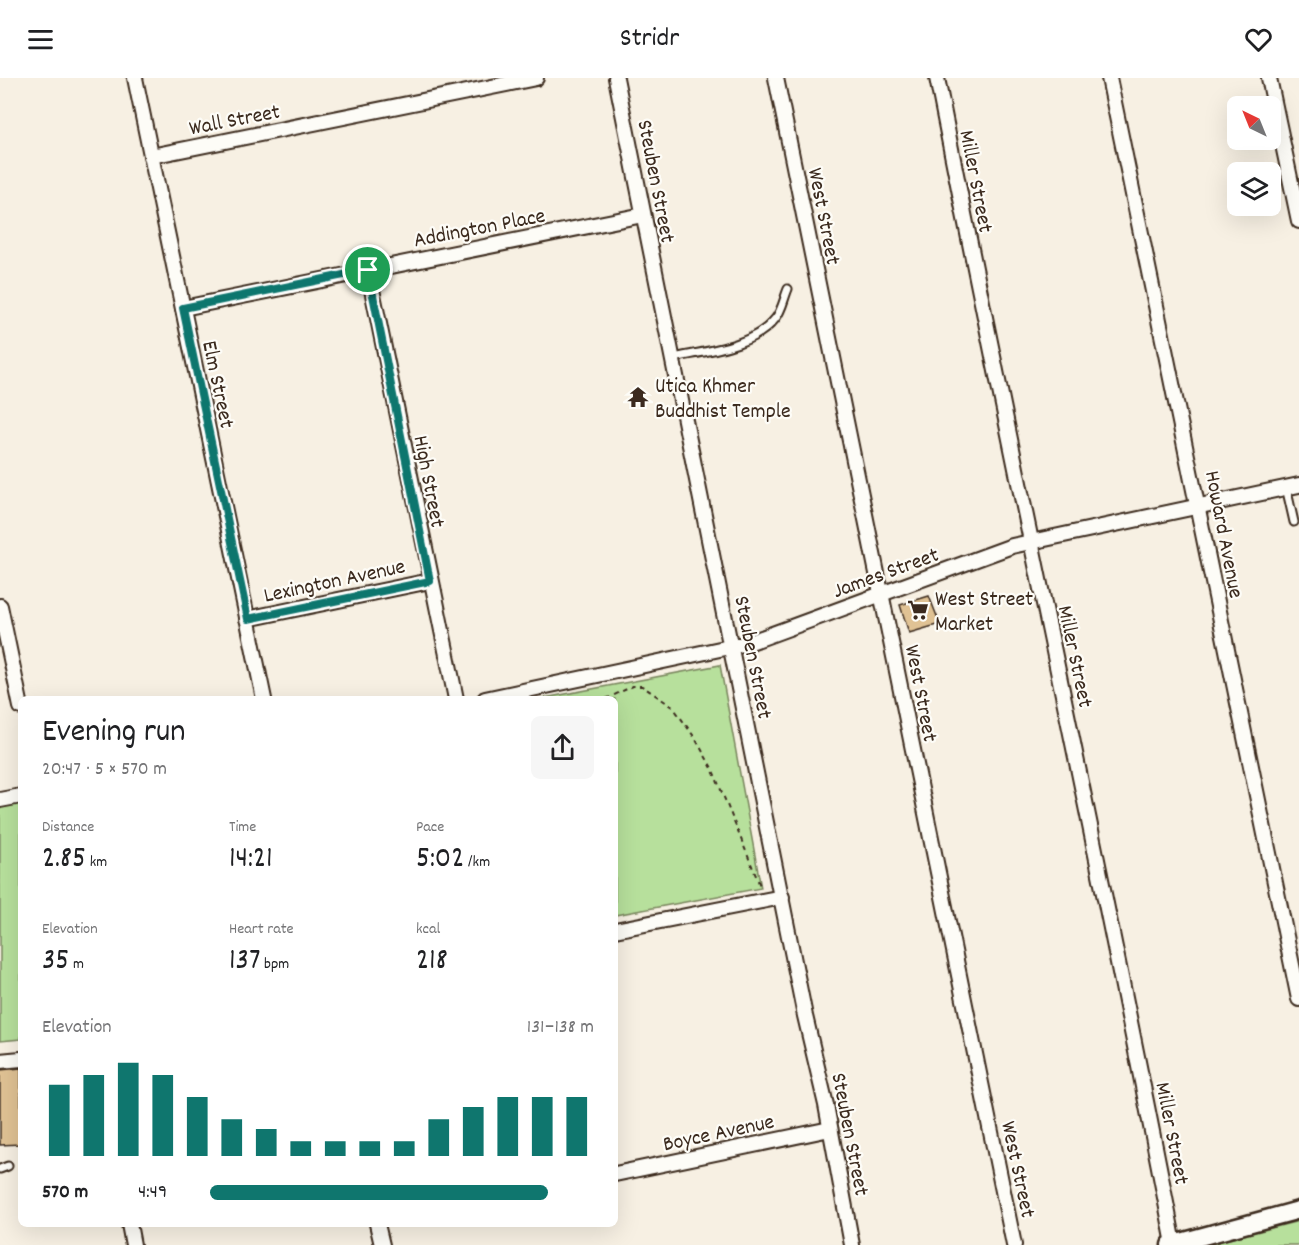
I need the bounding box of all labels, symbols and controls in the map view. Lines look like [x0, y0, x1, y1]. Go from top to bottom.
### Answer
text: Stridr [620, 20, 679, 59]
icon: menu [24, 23, 57, 56]
icon: heart [1242, 23, 1275, 56]
north arrow [1227, 96, 1281, 150]
map controls [1227, 96, 1281, 216]
street label: Wall Street [187, 97, 283, 145]
street label: Steuben Street [627, 117, 682, 246]
street label: Miller Street [949, 128, 1000, 236]
button: layers [1227, 162, 1281, 216]
street label: West Street [798, 166, 847, 268]
street label: Addington Place [411, 201, 548, 257]
pin [342, 244, 393, 295]
icon: arrive [351, 253, 384, 286]
street label: Elm Street [192, 338, 241, 431]
place label: Utica Khmer Buddhist Temple [655, 372, 791, 428]
temple icon: Utica Khmer Buddhist Temple [626, 385, 650, 409]
street label: High Street [403, 433, 452, 531]
street label: Howard Avenue [1195, 468, 1250, 601]
street label: James Street [829, 541, 944, 608]
street label: Lexington Avenue [261, 552, 408, 613]
place label: West Street Market [935, 585, 1033, 641]
street label: Steuben Street [724, 593, 779, 722]
supermarket icon: West Street Market [906, 598, 930, 622]
street label: Miller Street [1048, 603, 1100, 711]
street label: West Street [895, 643, 944, 745]
text: Evening run [42, 710, 186, 757]
button: share [531, 716, 594, 779]
text: 20:47 · 5 × 570 m [42, 756, 167, 784]
text: Distance [42, 816, 94, 839]
text: Time [229, 816, 256, 839]
text: Pace [416, 816, 444, 839]
text: 2.85 [42, 839, 86, 882]
text: 14:21 [229, 839, 273, 882]
text: 5:02 [416, 839, 464, 882]
text: km [86, 851, 107, 874]
text: /km [464, 851, 490, 874]
text: Elevation [42, 918, 98, 941]
text: Heart rate [229, 918, 294, 941]
text: kcal [416, 918, 440, 941]
text: 35 [42, 941, 69, 984]
text: 137 [229, 941, 260, 984]
text: 218 [416, 941, 448, 984]
text: m [69, 953, 84, 976]
text: bpm [260, 953, 289, 976]
text: Elevation [42, 1014, 112, 1042]
text: 131–138 m [527, 1014, 594, 1042]
street label: Steuben Street [821, 1070, 876, 1199]
street label: Miller Street [1145, 1080, 1196, 1188]
street label: Boyce Avenue [660, 1108, 777, 1161]
street label: West Street [991, 1118, 1042, 1221]
text: 570 m [42, 1179, 88, 1207]
text: 4:49 [138, 1179, 167, 1207]

